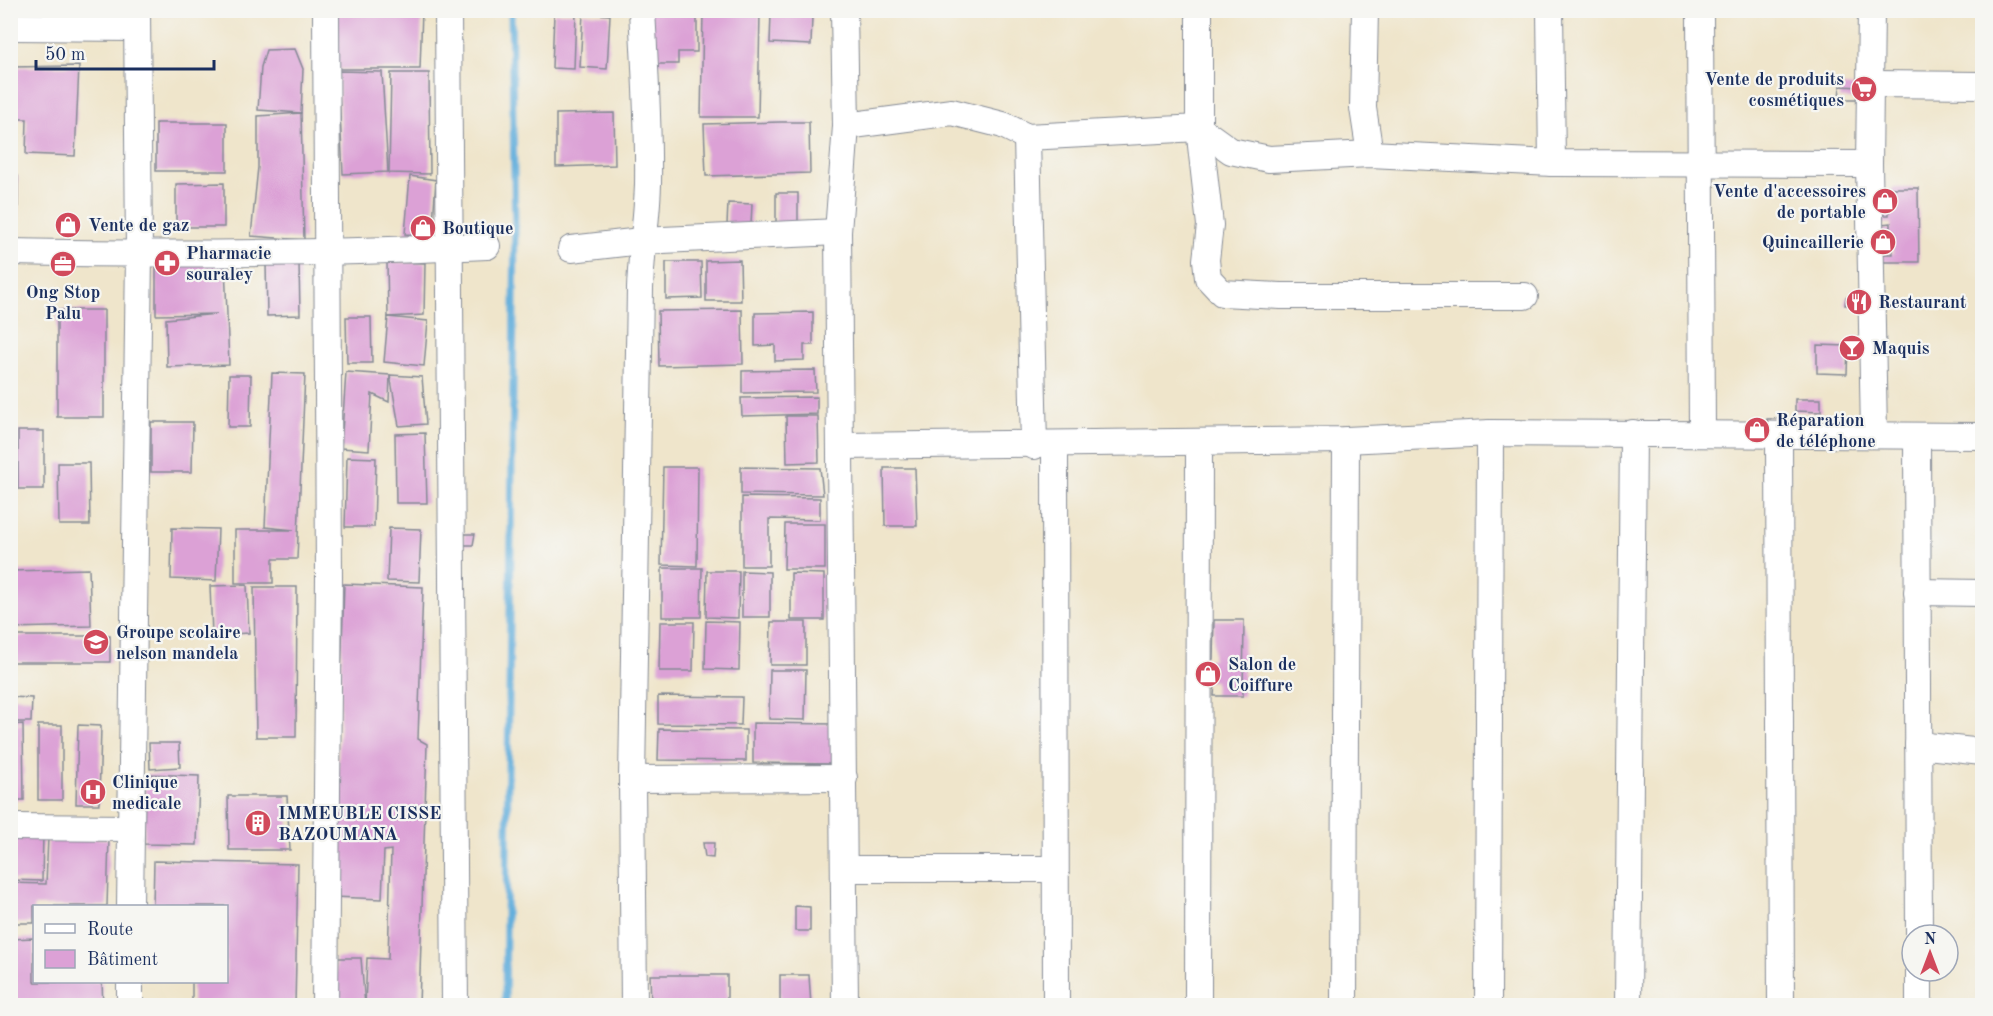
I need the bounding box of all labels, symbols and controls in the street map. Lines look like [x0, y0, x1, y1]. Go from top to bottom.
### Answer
scale bar [36, 33, 214, 71]
text: 50 m [45, 46, 85, 64]
place label: Vente de produits cosmétiques [1704, 71, 1844, 110]
supermarket icon: Vente de produits cosmétiques [1849, 74, 1879, 104]
place label: Vente d'accessoires de portable [1713, 183, 1866, 222]
shop icon: Vente d'accessoires de portable [1870, 186, 1900, 216]
shop icon: Vente de gaz [53, 210, 83, 240]
shop icon: Boutique [408, 213, 438, 243]
place label: Vente de gaz [88, 217, 189, 235]
place label: Boutique [442, 220, 513, 238]
shop icon: Quincaillerie [1868, 227, 1898, 257]
place label: Quincaillerie [1762, 234, 1864, 252]
place label: Pharmacie souraley [186, 245, 271, 284]
pharmacy icon: Pharmacie souraley [152, 248, 182, 278]
office icon: Ong Stop Palu [48, 249, 78, 279]
place label: Ong Stop Palu [26, 284, 100, 323]
restaurant icon: Restaurant [1844, 287, 1874, 317]
place label: Restaurant [1878, 294, 1967, 312]
bar icon: Maquis [1837, 333, 1867, 363]
place label: Maquis [1872, 340, 1930, 358]
place label: Réparation de téléphone [1776, 412, 1876, 451]
shop icon: Réparation de téléphone [1742, 415, 1772, 445]
place label: Groupe scolaire nelson mandela [116, 624, 241, 663]
school or university icon: Groupe scolaire nelson mandela [81, 627, 111, 657]
place label: Salon de Coiffure [1228, 656, 1296, 695]
shop icon: Salon de Coiffure [1193, 659, 1223, 689]
place label: Clinique medicale [112, 774, 182, 813]
hospital icon: Clinique medicale [78, 777, 108, 807]
place label: IMMEUBLE CISSE BAZOUMANA [278, 805, 442, 844]
building icon: IMMEUBLE CISSE BAZOUMANA [243, 808, 273, 838]
legend [33, 905, 228, 983]
text: Route [87, 921, 133, 939]
north arrow [1900, 923, 1960, 983]
text: N [1924, 932, 1937, 948]
text: Bâtiment [87, 951, 158, 969]

